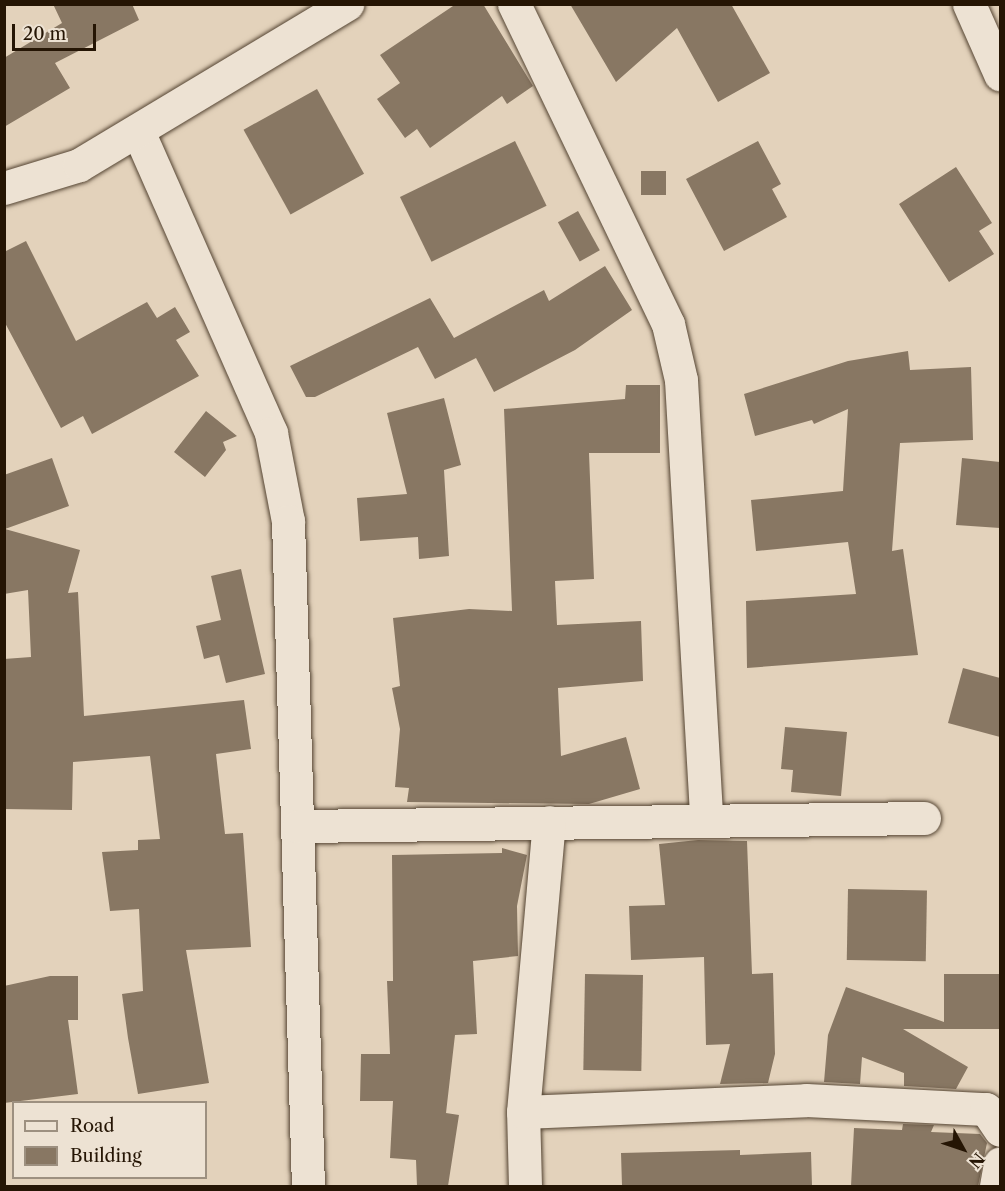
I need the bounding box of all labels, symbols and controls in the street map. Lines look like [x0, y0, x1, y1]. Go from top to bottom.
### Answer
scale bar [15, 12, 99, 50]
text: 20 m [23, 23, 66, 45]
legend [12, 1101, 207, 1179]
text: Road [70, 1115, 115, 1137]
north arrow [933, 1119, 993, 1179]
text: Building [70, 1145, 142, 1167]
text: N [965, 1149, 989, 1172]

